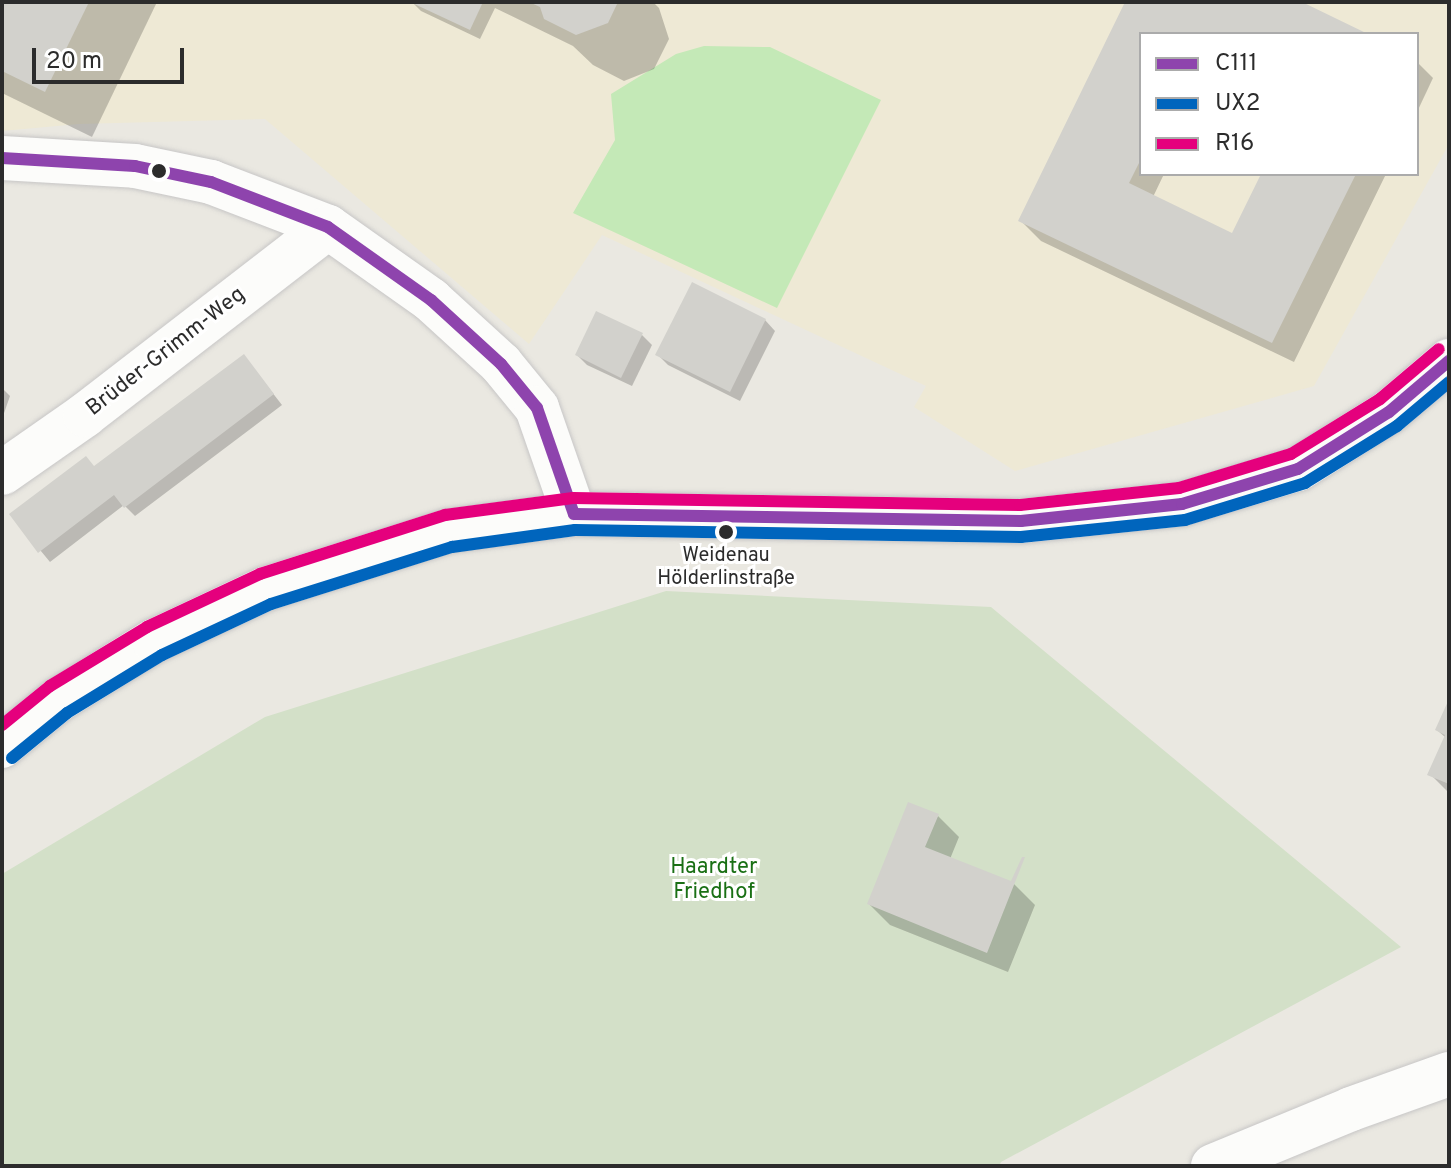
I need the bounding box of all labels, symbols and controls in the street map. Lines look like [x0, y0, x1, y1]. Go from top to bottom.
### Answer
scale bar [36, 32, 188, 82]
legend [1139, 32, 1419, 176]
text: 20 m [46, 47, 102, 77]
text: C111 [1215, 49, 1257, 79]
text: UX2 [1215, 89, 1260, 119]
text: R16 [1215, 129, 1254, 159]
unlabelled marker [151, 163, 167, 179]
street label: Brüder-Grimm-Weg [81, 282, 251, 422]
marker: Weidenau Hölderlinstraße [718, 524, 734, 540]
place label: Weidenau Hölderlinstraße [657, 544, 795, 591]
park label: Haardter Friedhof [670, 854, 758, 906]

